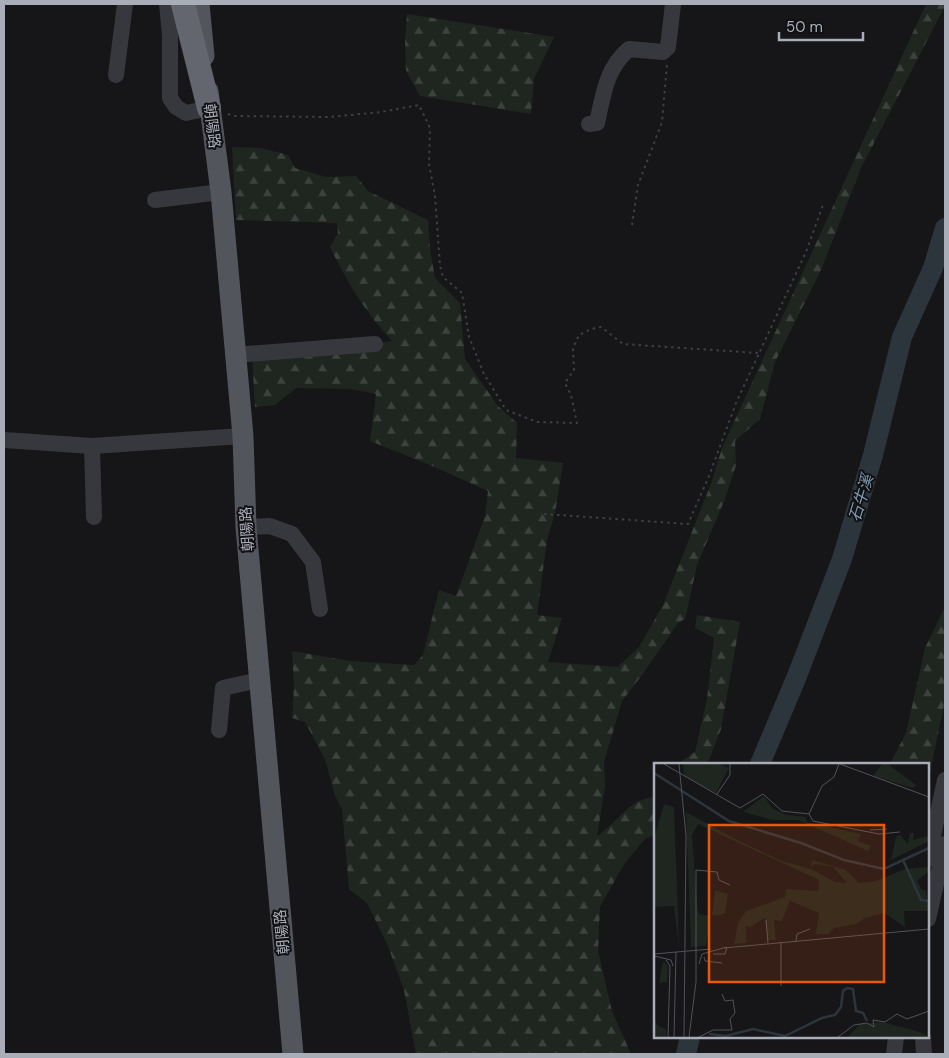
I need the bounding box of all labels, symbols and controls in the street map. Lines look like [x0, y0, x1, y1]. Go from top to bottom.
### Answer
scale bar [779, 10, 863, 42]
text: 50 m [786, 17, 823, 37]
street label: 朝陽路 [199, 102, 225, 150]
water label: 石牛溪 [844, 470, 879, 524]
street label: 朝陽路 [235, 506, 259, 552]
inset map [654, 763, 929, 1038]
street label: 朝陽路 [270, 909, 294, 955]

